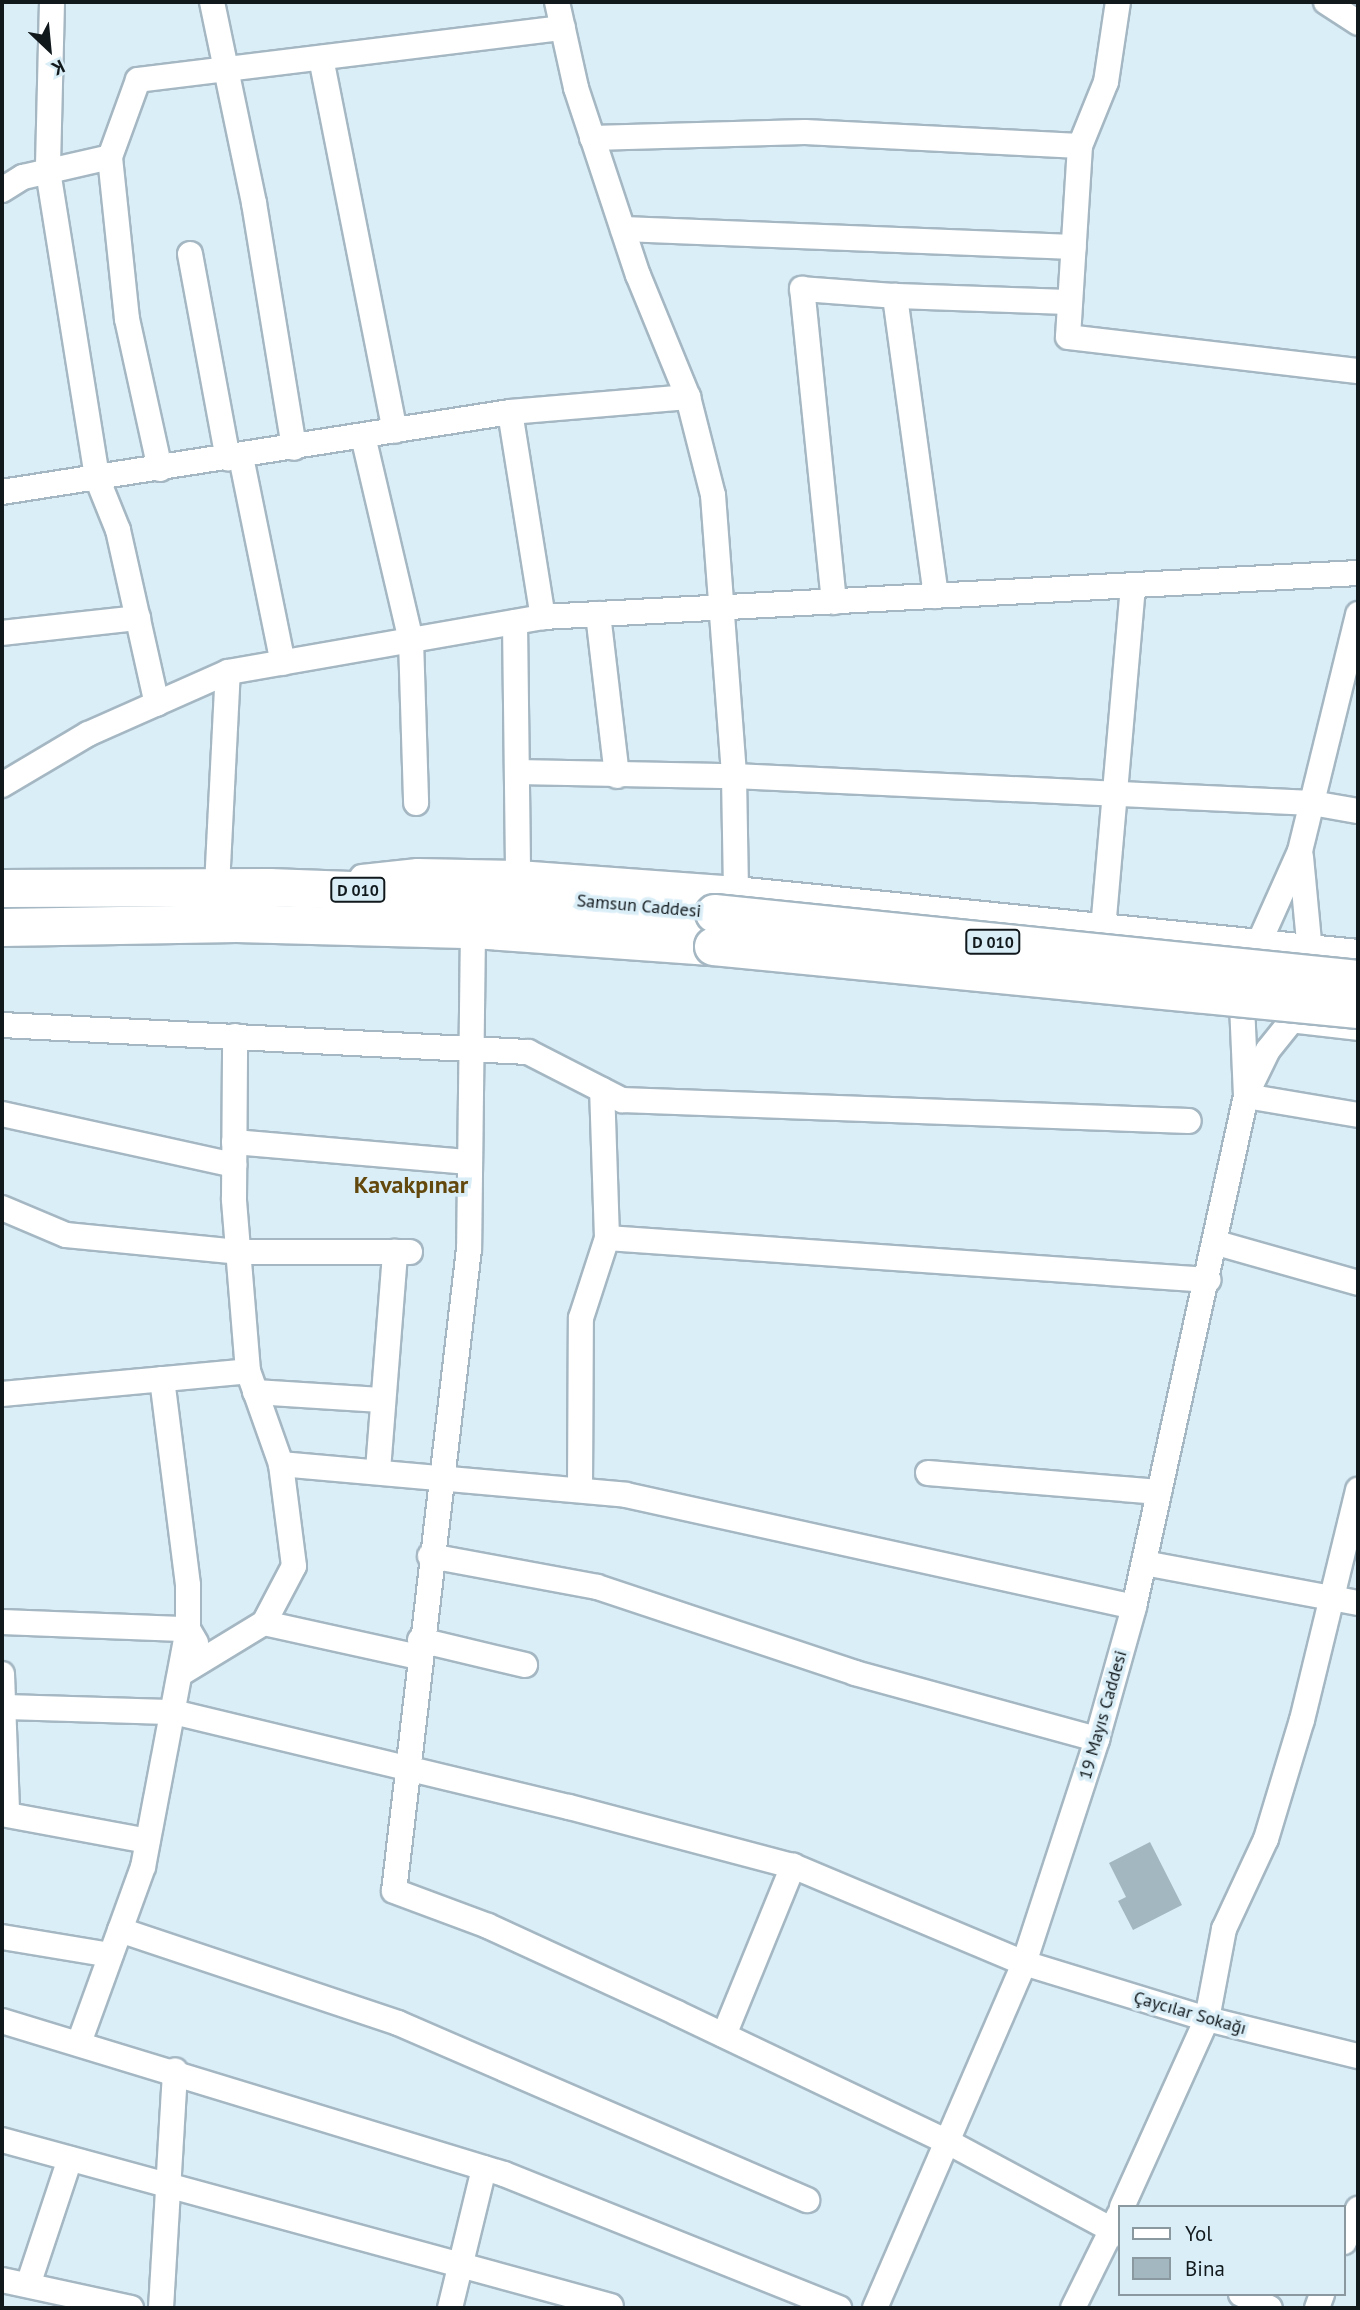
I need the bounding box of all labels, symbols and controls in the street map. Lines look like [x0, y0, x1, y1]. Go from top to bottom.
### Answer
north arrow [14, 14, 84, 84]
text: K [48, 55, 69, 81]
road number: D 010 [330, 877, 386, 902]
street label: Samsun Caddesi [576, 890, 702, 922]
road number: D 010 [965, 930, 1021, 954]
district label: Kavakpınar [354, 1171, 468, 1199]
street label: 19 Mayıs Caddesi [1074, 1648, 1132, 1782]
street label: Çaycılar Sokağı [1131, 1987, 1249, 2039]
legend [1118, 2205, 1346, 2296]
text: Yol [1185, 2220, 1212, 2247]
text: Bina [1185, 2255, 1225, 2282]

